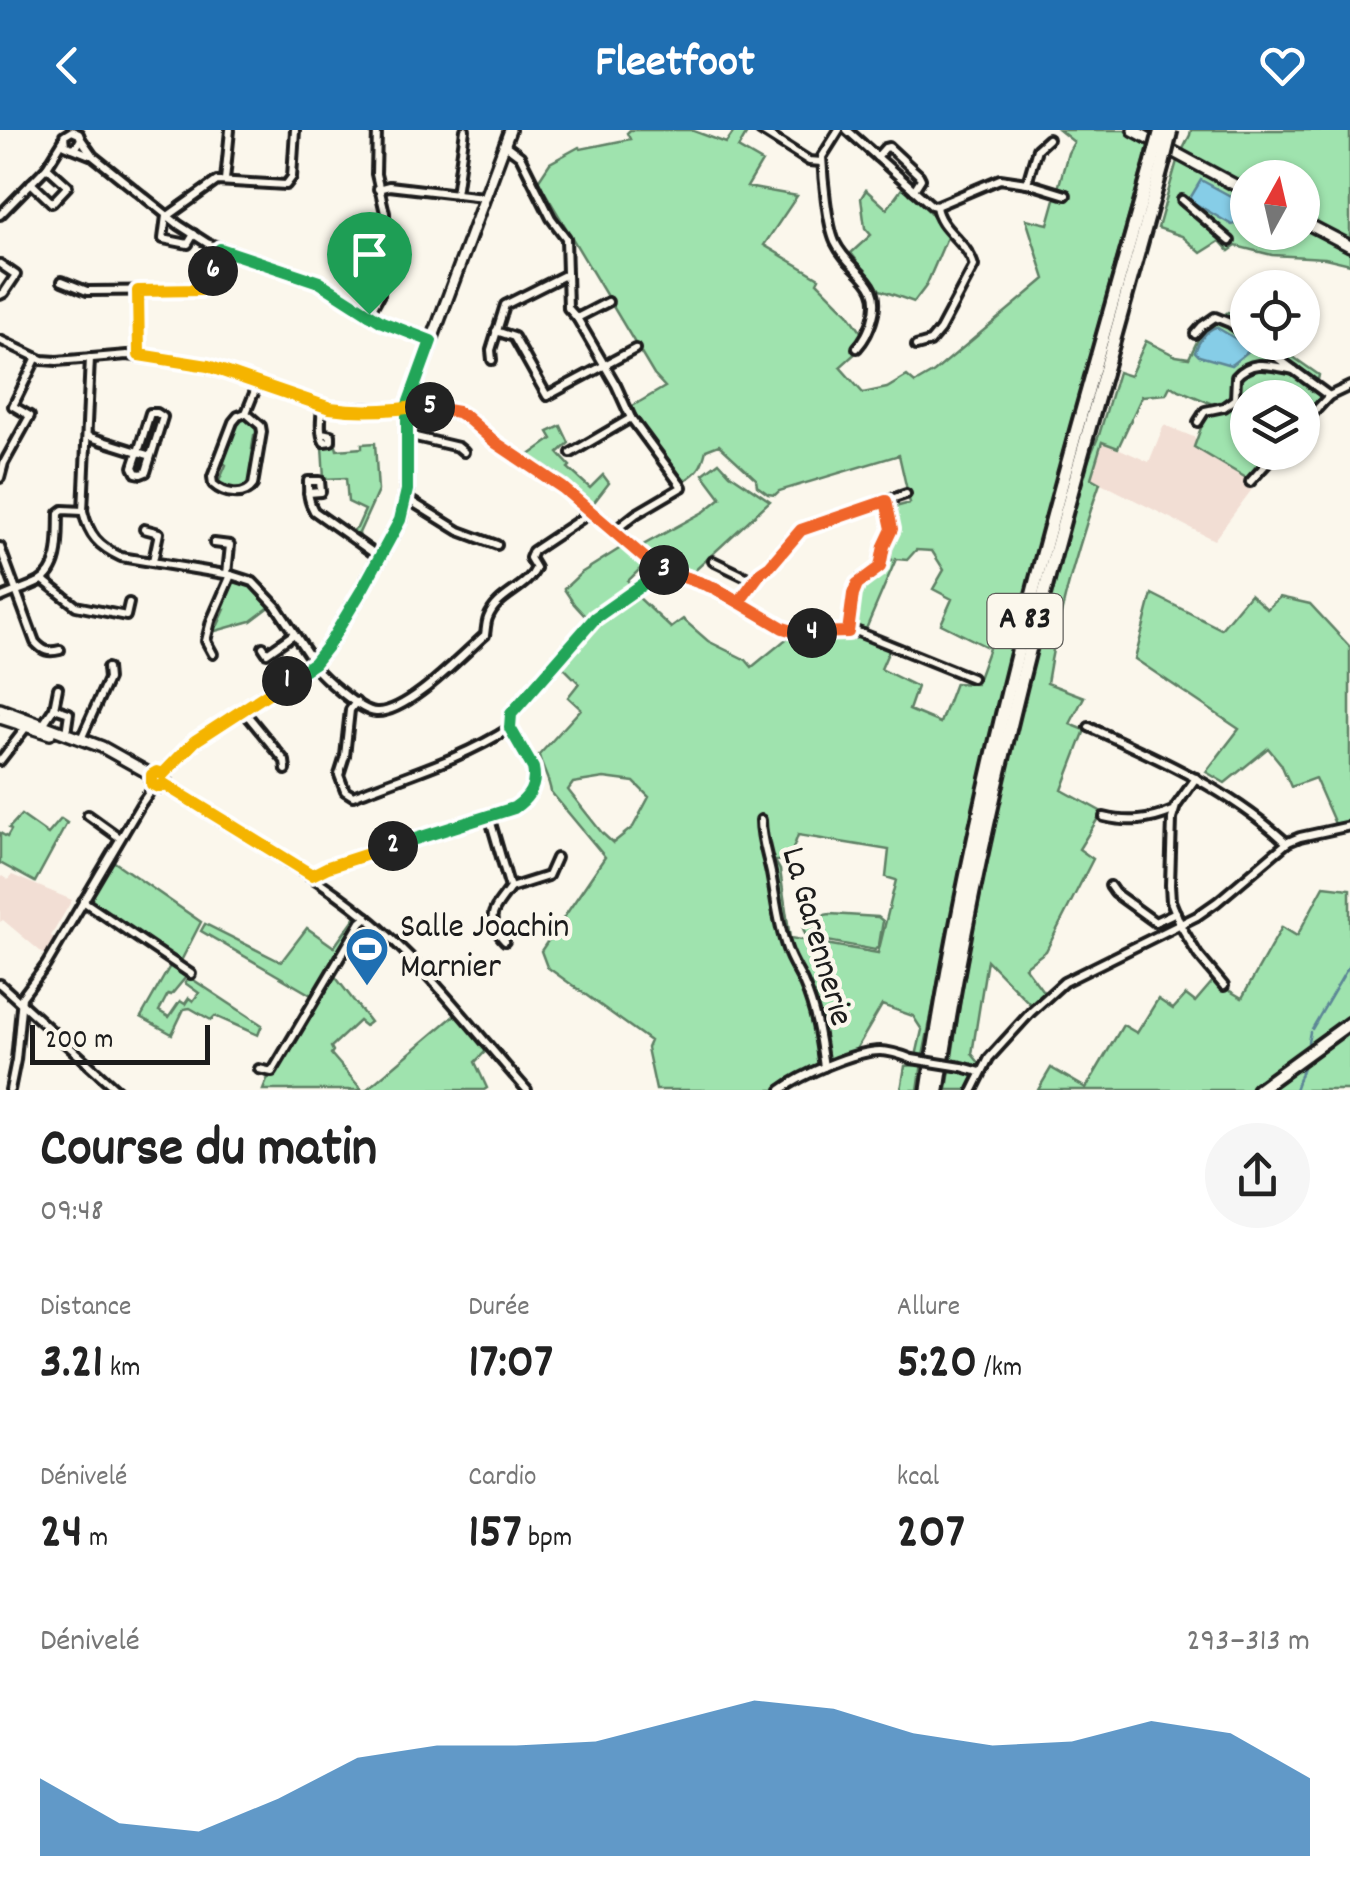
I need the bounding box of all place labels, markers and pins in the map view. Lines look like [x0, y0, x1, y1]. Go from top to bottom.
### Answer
pin [327, 212, 412, 315]
pin: 6 [188, 246, 238, 296]
pin: 5 [405, 382, 455, 432]
pin: 3 [639, 545, 689, 595]
pin: 4 [787, 608, 837, 658]
pin: 1 [262, 656, 312, 706]
pin: 2 [368, 821, 418, 871]
place label: Salle Joachin Marnier [400, 904, 569, 994]
sports icon: Salle Joachin Marnier [344, 926, 390, 987]

